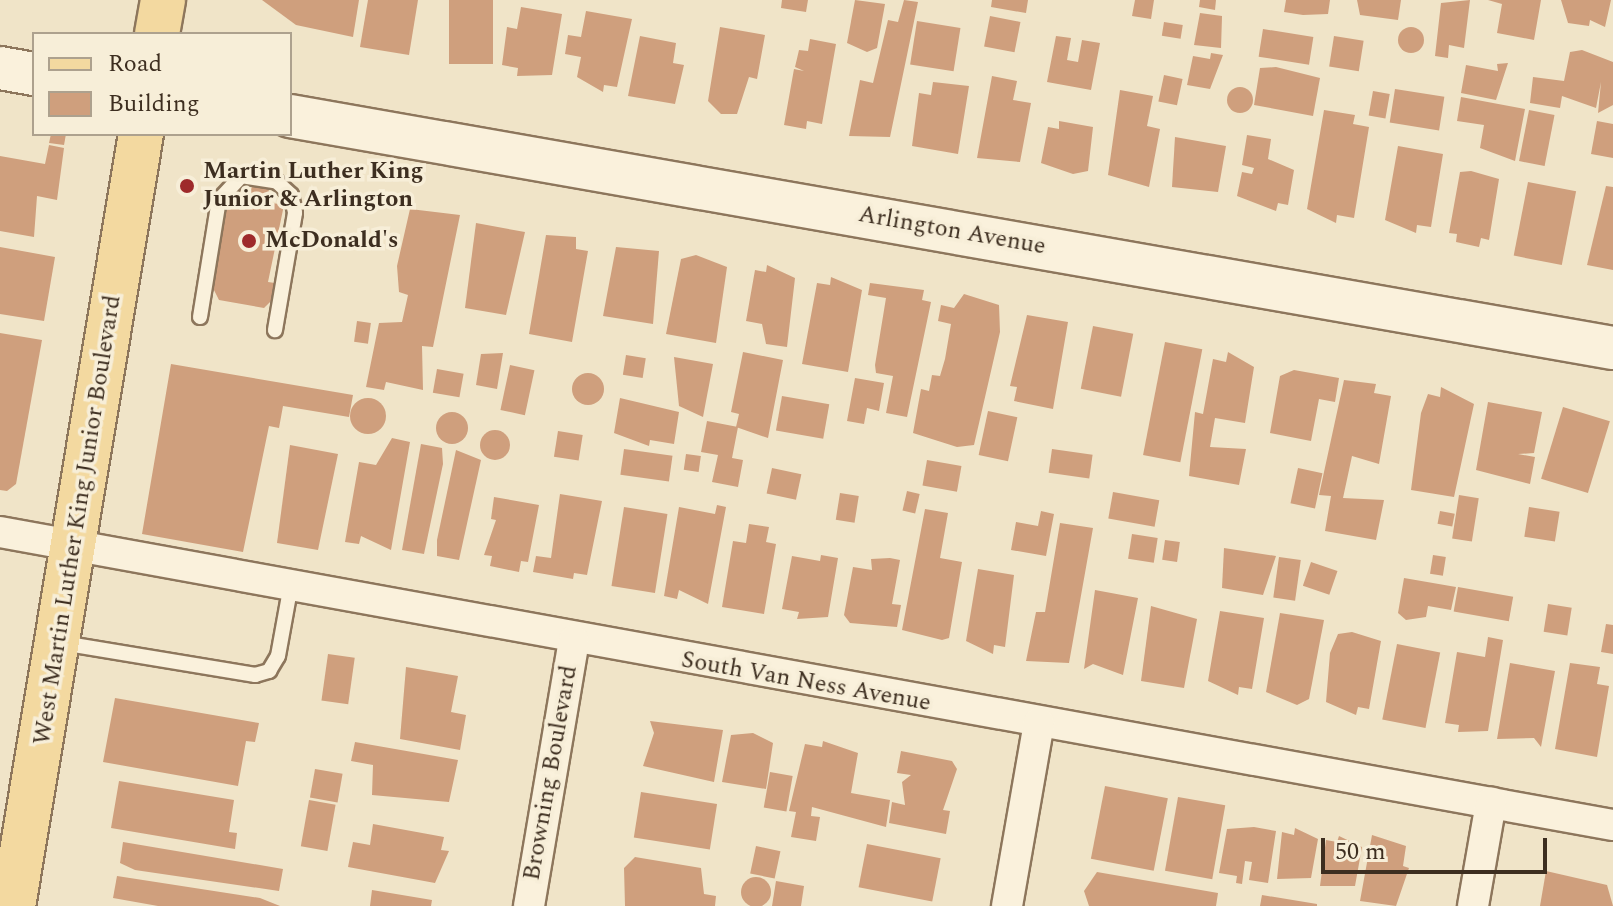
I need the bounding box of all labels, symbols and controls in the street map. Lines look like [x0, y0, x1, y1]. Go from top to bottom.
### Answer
legend [32, 32, 292, 136]
text: Road [108, 46, 162, 82]
text: Building [108, 86, 200, 122]
place label: Martin Luther King Junior & Arlington [203, 158, 424, 214]
marker: Martin Luther King Junior & Arlington [178, 177, 196, 195]
street label: Arlington Avenue [856, 200, 1048, 262]
place label: McDonald's [265, 227, 398, 255]
marker: McDonald's [240, 232, 258, 250]
street label: West Martin Luther King Junior Boulevard [28, 293, 128, 747]
street label: South Van Ness Avenue [679, 646, 933, 718]
street label: Browning Boulevard [518, 663, 584, 883]
scale bar [1325, 822, 1551, 872]
text: 50 m [1335, 834, 1386, 870]

